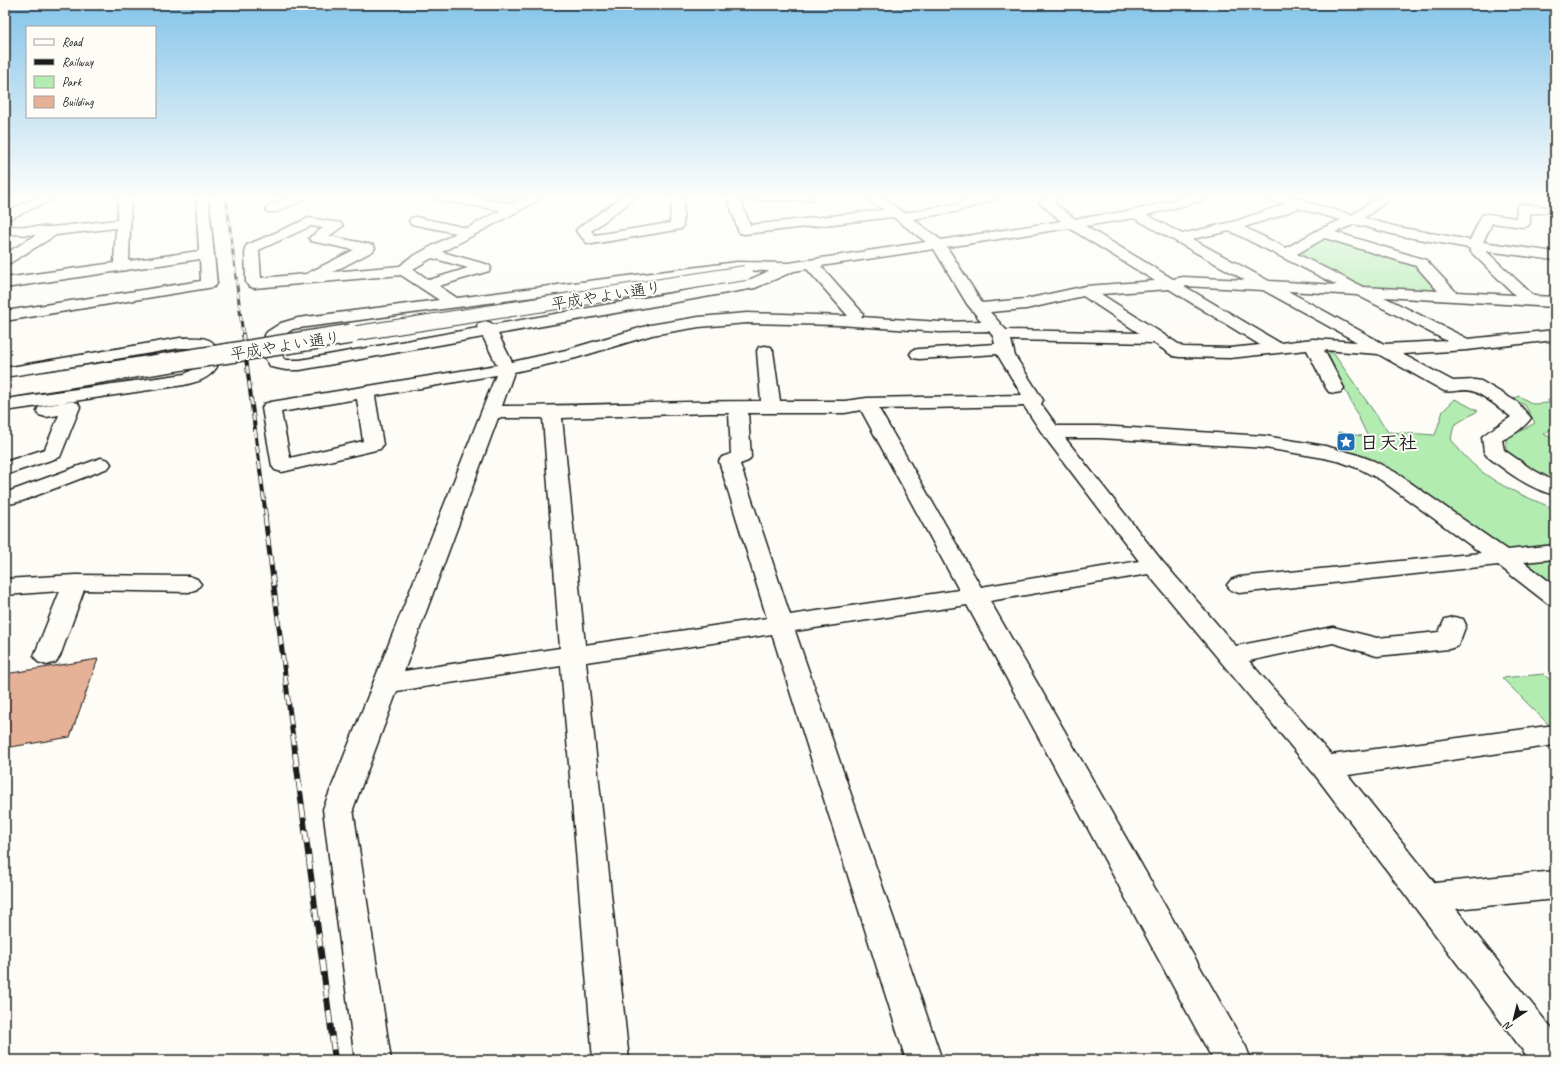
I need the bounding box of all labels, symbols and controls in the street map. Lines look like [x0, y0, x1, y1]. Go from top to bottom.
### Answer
legend [26, 26, 156, 118]
text: Road [62, 34, 84, 50]
text: Railway [62, 54, 94, 70]
text: Park [62, 74, 83, 90]
text: Building [62, 94, 94, 110]
street label: 平成やよい通り [549, 277, 663, 315]
street label: 平成やよい通り [228, 327, 342, 365]
place icon: 日天社 [1335, 431, 1357, 453]
place label: 日天社 [1360, 431, 1417, 455]
north arrow [1494, 999, 1534, 1039]
text: N [1500, 1018, 1515, 1035]

